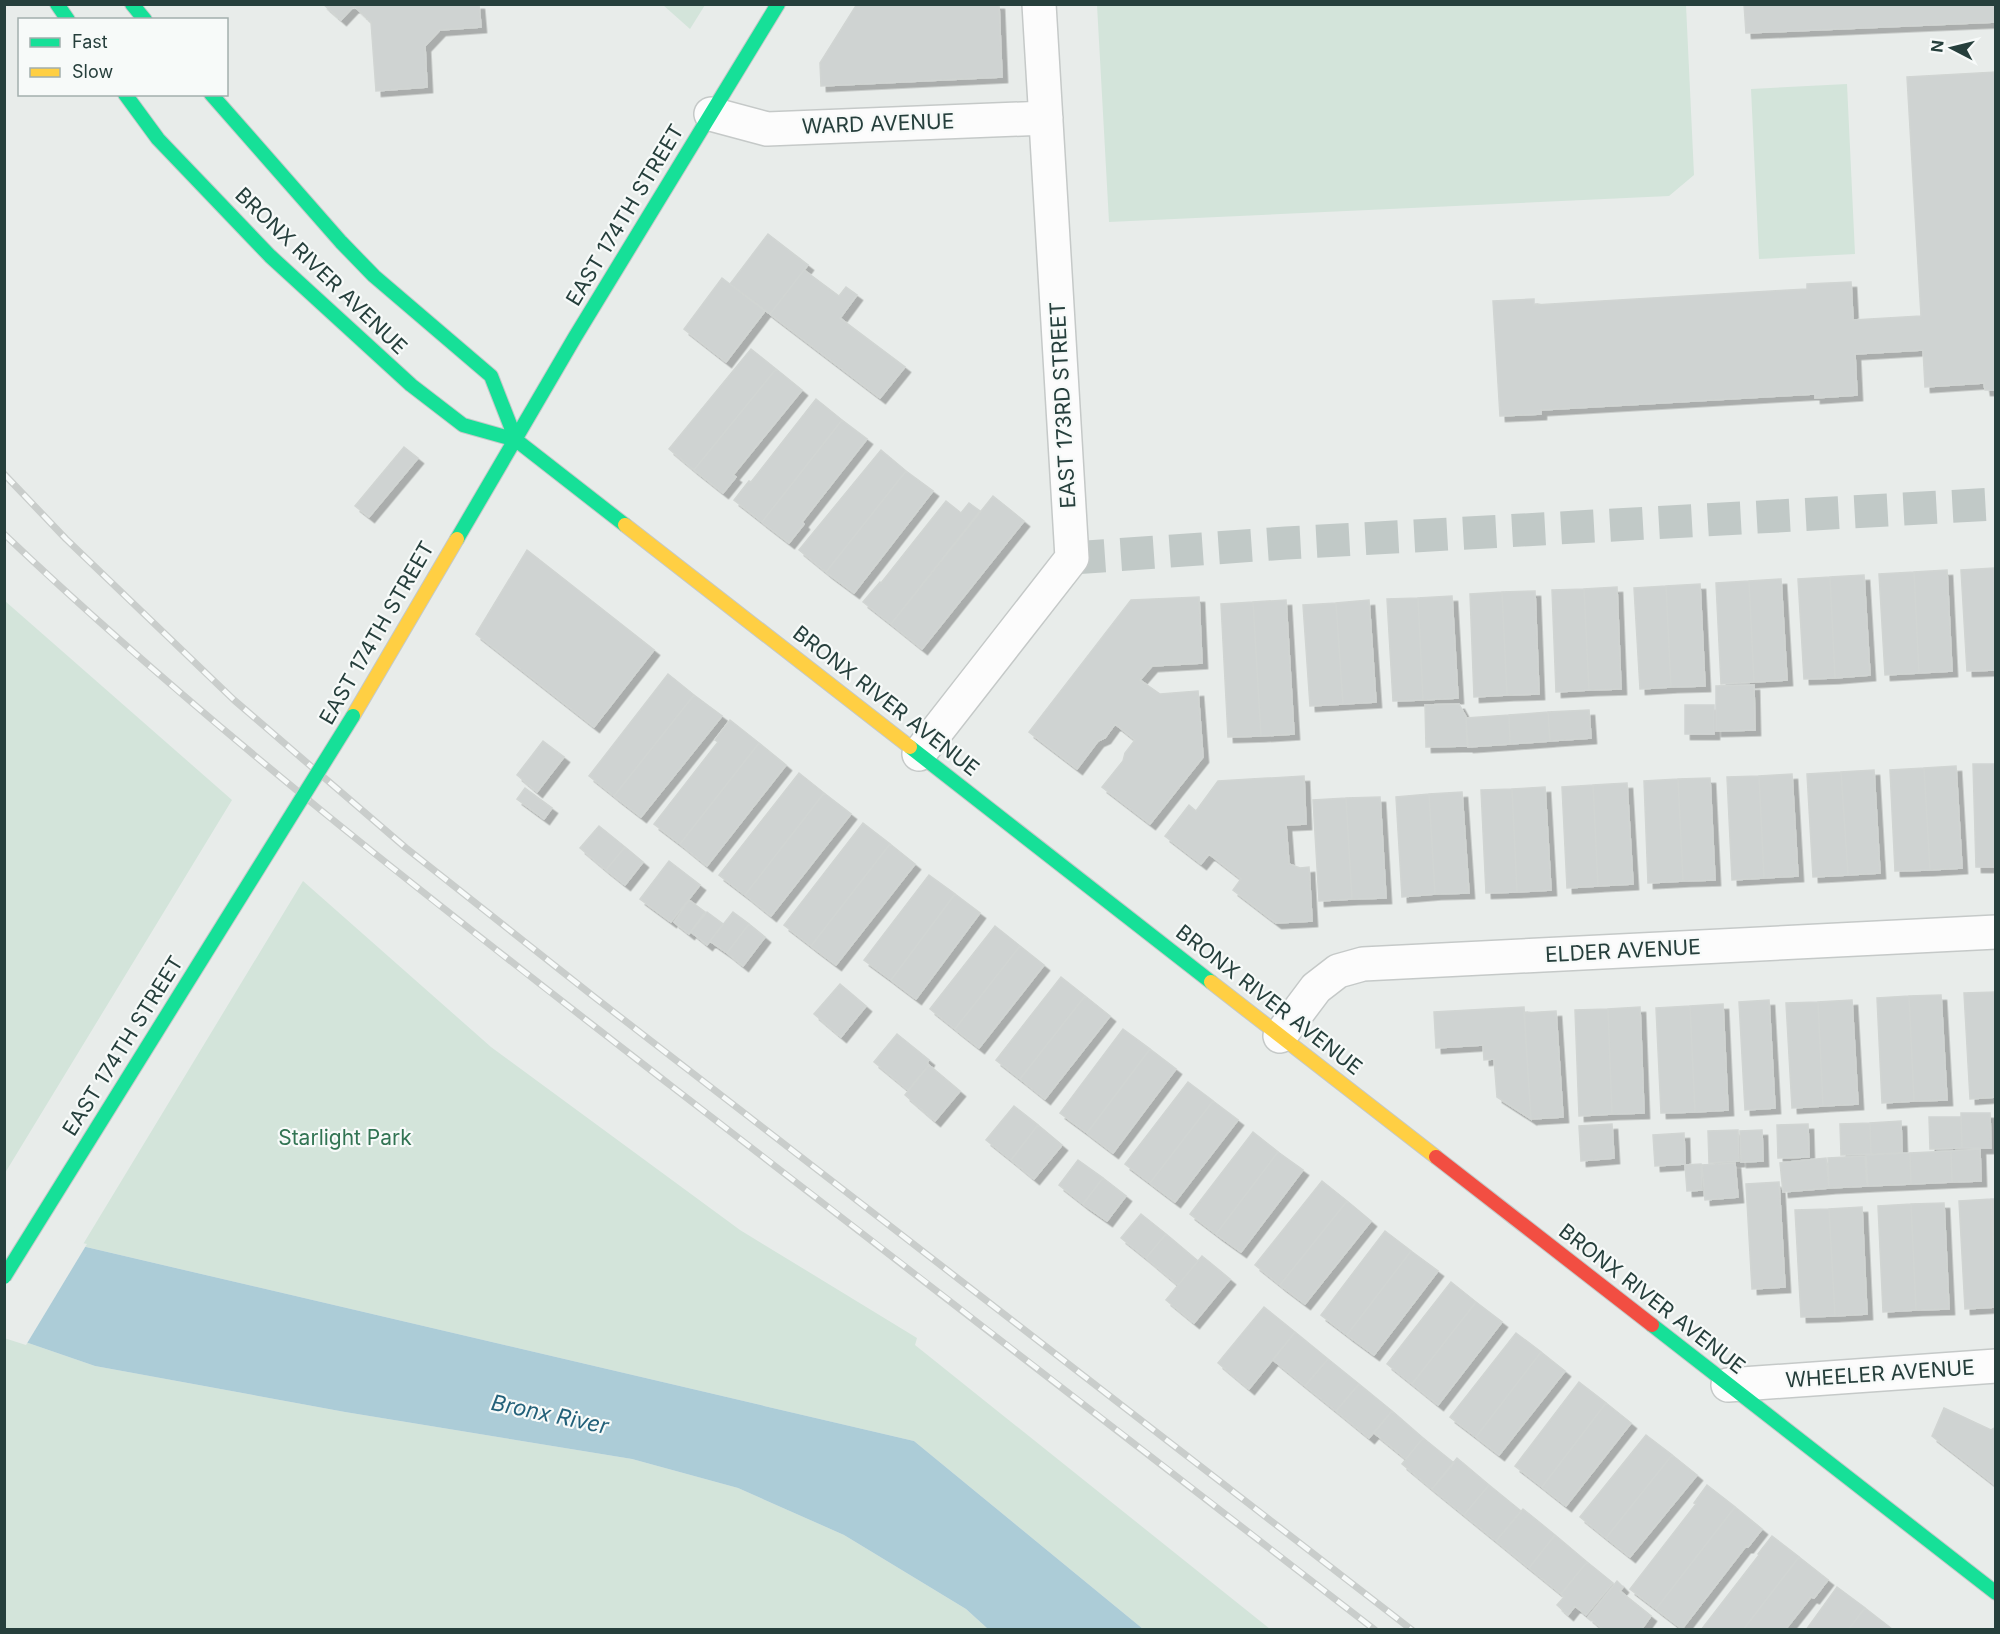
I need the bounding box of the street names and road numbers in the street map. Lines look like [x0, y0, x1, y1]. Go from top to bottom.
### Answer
street label: WARD AVENUE [801, 108, 955, 139]
street label: EAST 174TH STREET [560, 119, 689, 310]
street label: BRONX RIVER AVENUE [230, 182, 413, 359]
street label: EAST 173RD STREET [1045, 301, 1080, 509]
street label: EAST 174TH STREET [314, 537, 439, 729]
street label: BRONX RIVER AVENUE [788, 620, 984, 781]
street label: BRONX RIVER AVENUE [1171, 919, 1367, 1080]
street label: ELDER AVENUE [1544, 934, 1701, 967]
street label: EAST 174TH STREET [57, 951, 188, 1140]
street label: BRONX RIVER AVENUE [1554, 1218, 1750, 1379]
street label: WHEELER AVENUE [1784, 1354, 1975, 1393]

